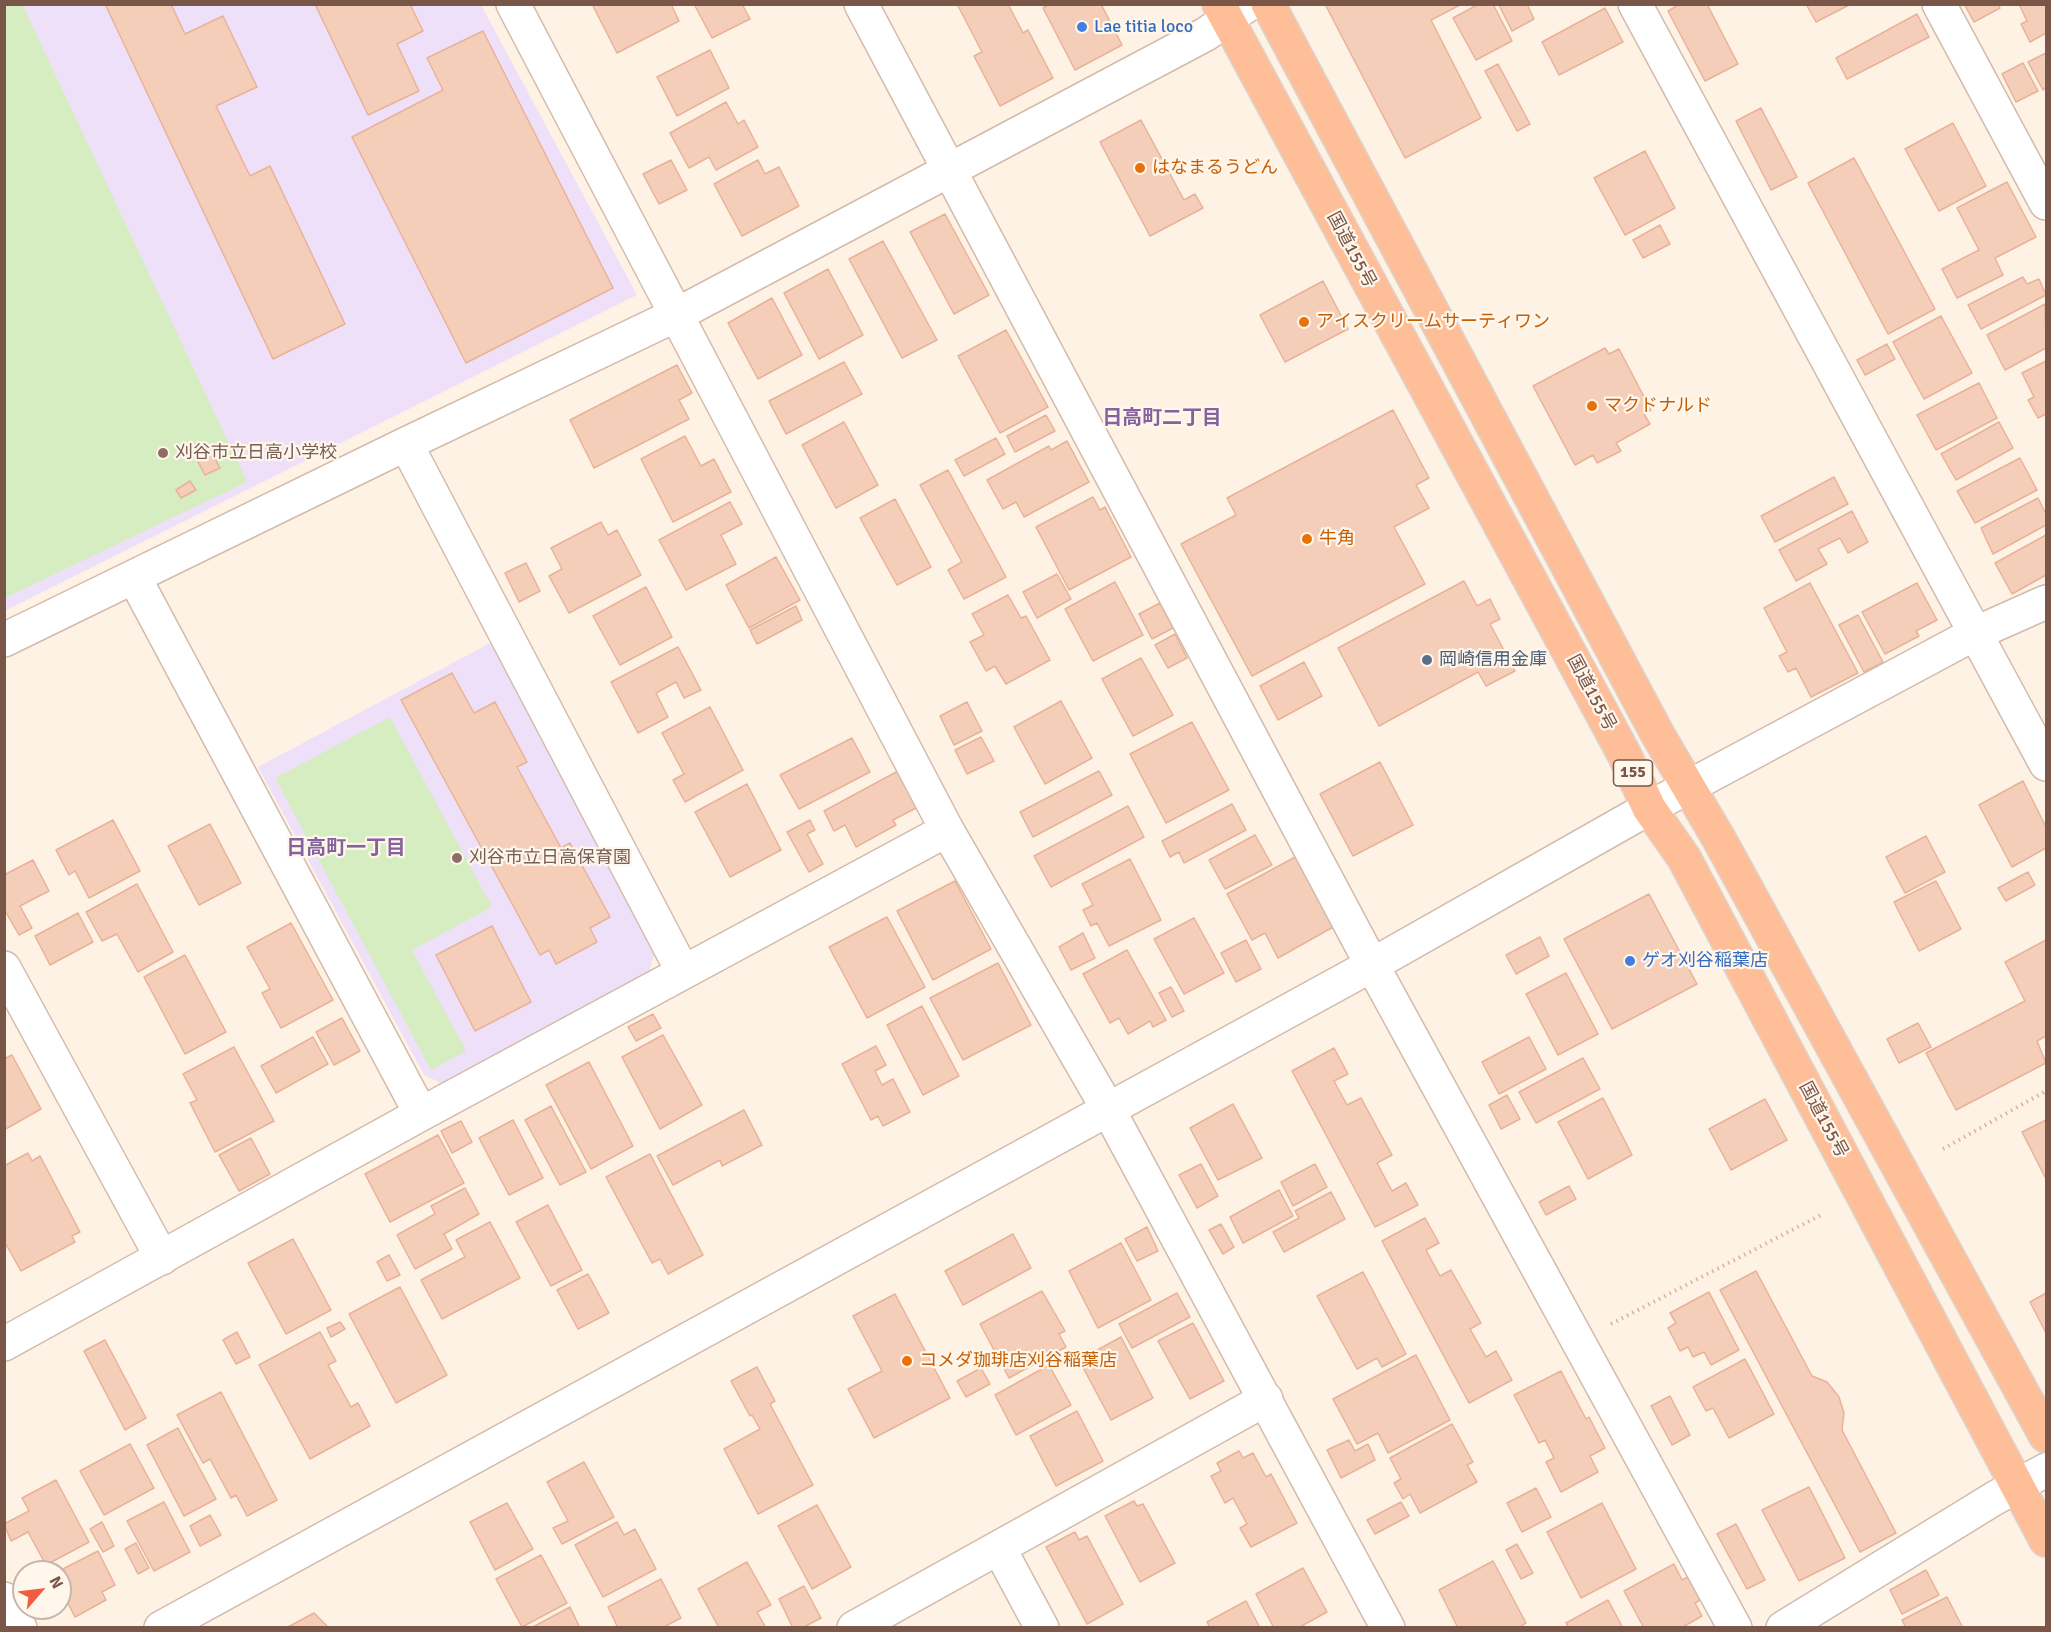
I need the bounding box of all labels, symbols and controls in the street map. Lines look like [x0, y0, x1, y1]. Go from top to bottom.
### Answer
place label: Lae titia loco [1094, 16, 1193, 38]
marker: Lae titia loco [1075, 20, 1089, 34]
place label: はなまるうどん [1152, 157, 1278, 179]
marker: はなまるうどん [1133, 161, 1147, 175]
street label: 国道155号 [1322, 208, 1380, 292]
place label: アイスクリームサーティワン [1316, 311, 1550, 333]
marker: アイスクリームサーティワン [1297, 315, 1311, 329]
place label: マクドナルド [1604, 395, 1712, 417]
marker: マクドナルド [1585, 399, 1599, 413]
district label: 日高町二丁目 [1102, 407, 1222, 431]
place label: 刈谷市立日高小学校 [175, 442, 337, 464]
marker: 刈谷市立日高小学校 [156, 446, 170, 460]
place label: 牛角 [1319, 528, 1355, 550]
marker: 牛角 [1300, 532, 1314, 546]
place label: 岡崎信用金庫 [1439, 649, 1547, 671]
street label: 国道155号 [1562, 651, 1620, 735]
marker: 岡崎信用金庫 [1420, 653, 1434, 667]
road number: 155 [1614, 760, 1652, 786]
district label: 日高町一丁目 [286, 837, 406, 861]
place label: 刈谷市立日高保育園 [469, 847, 631, 869]
marker: 刈谷市立日高保育園 [450, 851, 464, 865]
place label: ゲオ刈谷稲葉店 [1642, 950, 1768, 972]
marker: ゲオ刈谷稲葉店 [1623, 954, 1637, 968]
street label: 国道155号 [1794, 1078, 1852, 1162]
place label: コメダ珈琲店刈谷稲葉店 [919, 1350, 1117, 1372]
marker: コメダ珈琲店刈谷稲葉店 [900, 1354, 914, 1368]
north arrow [12, 1560, 72, 1620]
text: N [45, 1573, 68, 1592]

